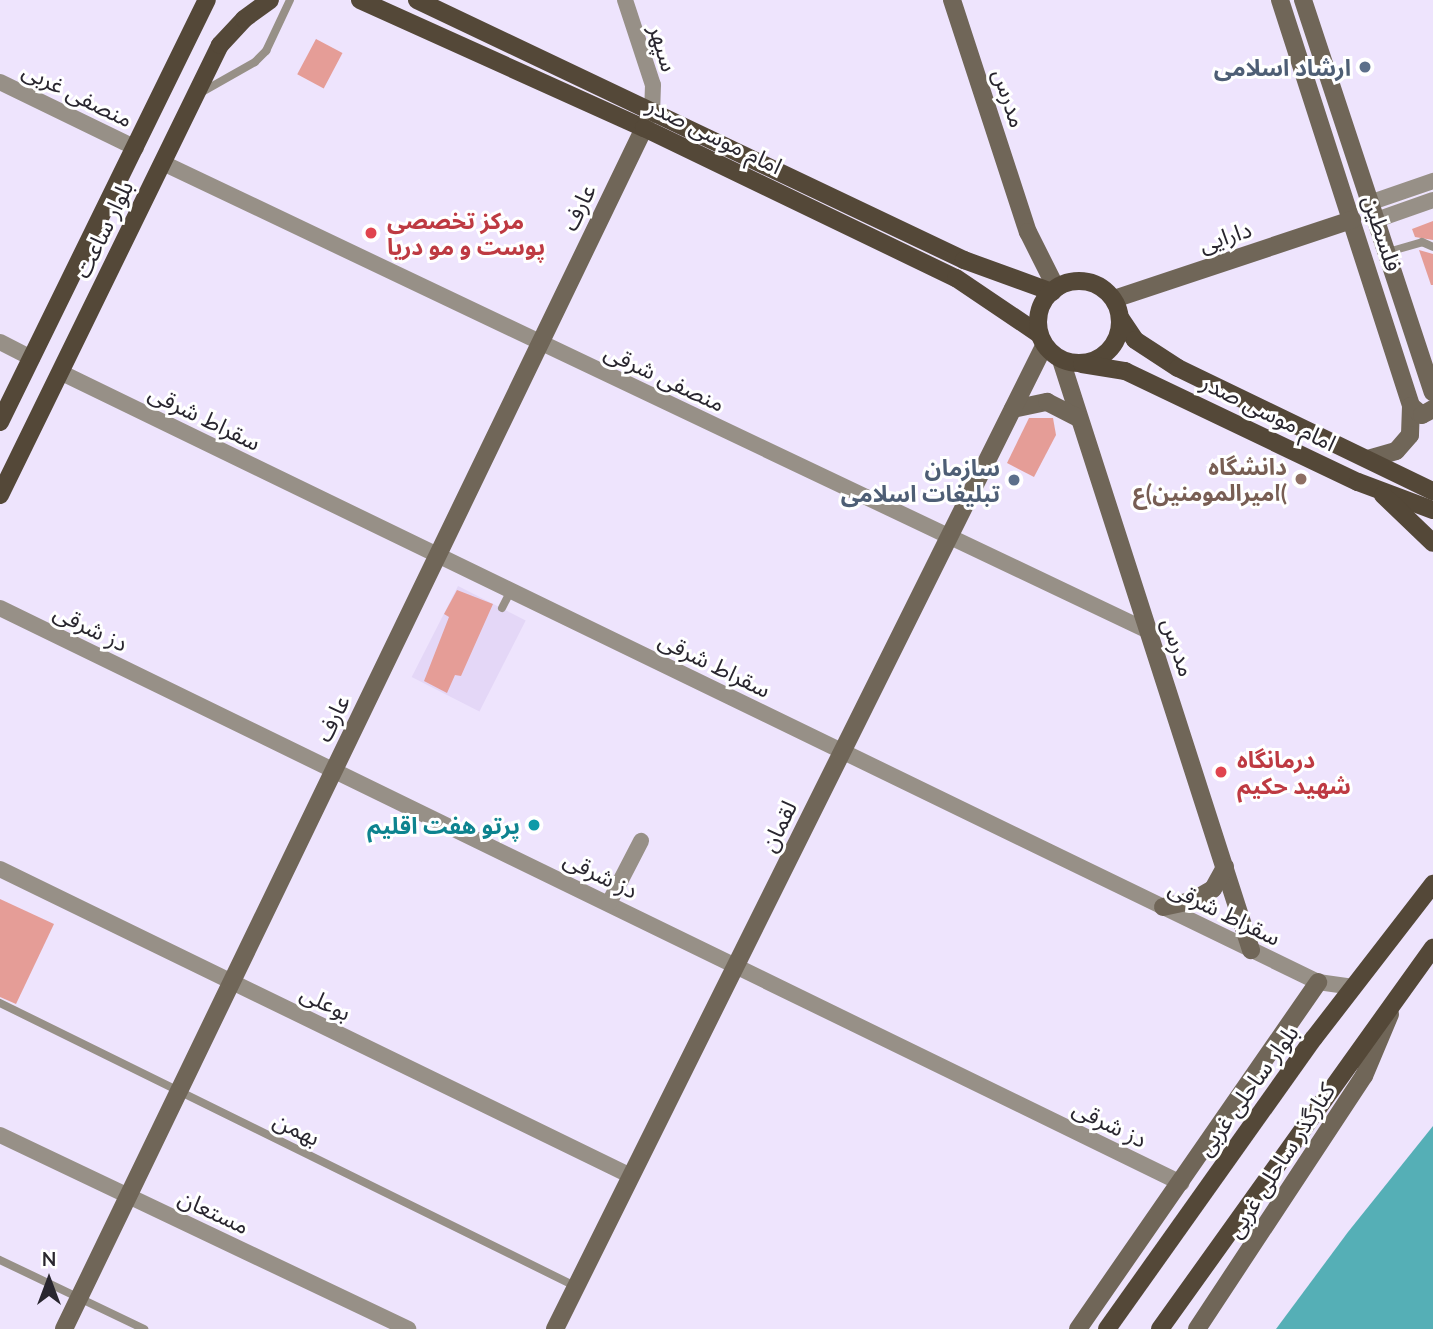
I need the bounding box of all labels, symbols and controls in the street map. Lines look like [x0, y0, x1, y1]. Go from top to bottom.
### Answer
street label: سپهر [644, 21, 684, 75]
place label: ارشاد اسلامی [1214, 53, 1351, 81]
street label: منصفی غربی [18, 55, 138, 133]
marker: ارشاد اسلامی [1357, 59, 1373, 75]
street label: مدرس [988, 65, 1032, 131]
street label: امام موسی صدر [643, 90, 787, 180]
street label: بلوار ساعت [68, 176, 138, 282]
street label: عارف [555, 179, 601, 235]
street label: فلسطین [1358, 191, 1408, 275]
place label: مرکز تخصصی پوست و مو دریا [387, 206, 545, 260]
street label: دارایی [1195, 215, 1255, 257]
marker: مرکز تخصصی پوست و مو دریا [361, 223, 381, 243]
street label: منصفی شرقی [600, 337, 730, 417]
street label: امام موسی صدر [1197, 367, 1341, 457]
street label: سقراط شرقی [145, 378, 265, 456]
place label: دانشگاه امیرالمومنین)ع( [1133, 452, 1287, 506]
place label: سازمان تبلیغات اسلامی [841, 453, 1000, 507]
marker: دانشگاه امیرالمومنین)ع( [1293, 471, 1309, 487]
marker: سازمان تبلیغات اسلامی [1006, 472, 1022, 488]
street label: دز شرقی [49, 597, 133, 657]
street label: مدرس [1157, 614, 1201, 680]
street label: سقراط شرقی [655, 625, 775, 703]
street label: عارف [309, 690, 355, 746]
place label: درمانگاه شهید حکیم [1237, 745, 1351, 799]
marker: درمانگاه شهید حکیم [1211, 762, 1231, 782]
street label: لقمان [754, 796, 802, 856]
place label: پرتو هفت اقلیم [367, 811, 520, 839]
marker: پرتو هفت اقلیم [526, 817, 542, 833]
street label: دز شرقی [559, 844, 643, 904]
street label: سقراط شرقی [1165, 873, 1285, 951]
street label: بوعلی [296, 978, 356, 1026]
street label: بلوار ساحلی غربی [1190, 1019, 1304, 1161]
street label: کنارگذر ساحلی غربی [1220, 1078, 1340, 1242]
street label: دز شرقی [1068, 1093, 1152, 1153]
street label: بهمن [269, 1105, 325, 1151]
street label: مستعان [174, 1183, 254, 1239]
north arrow [14, 1245, 84, 1315]
text: N [42, 1247, 56, 1270]

